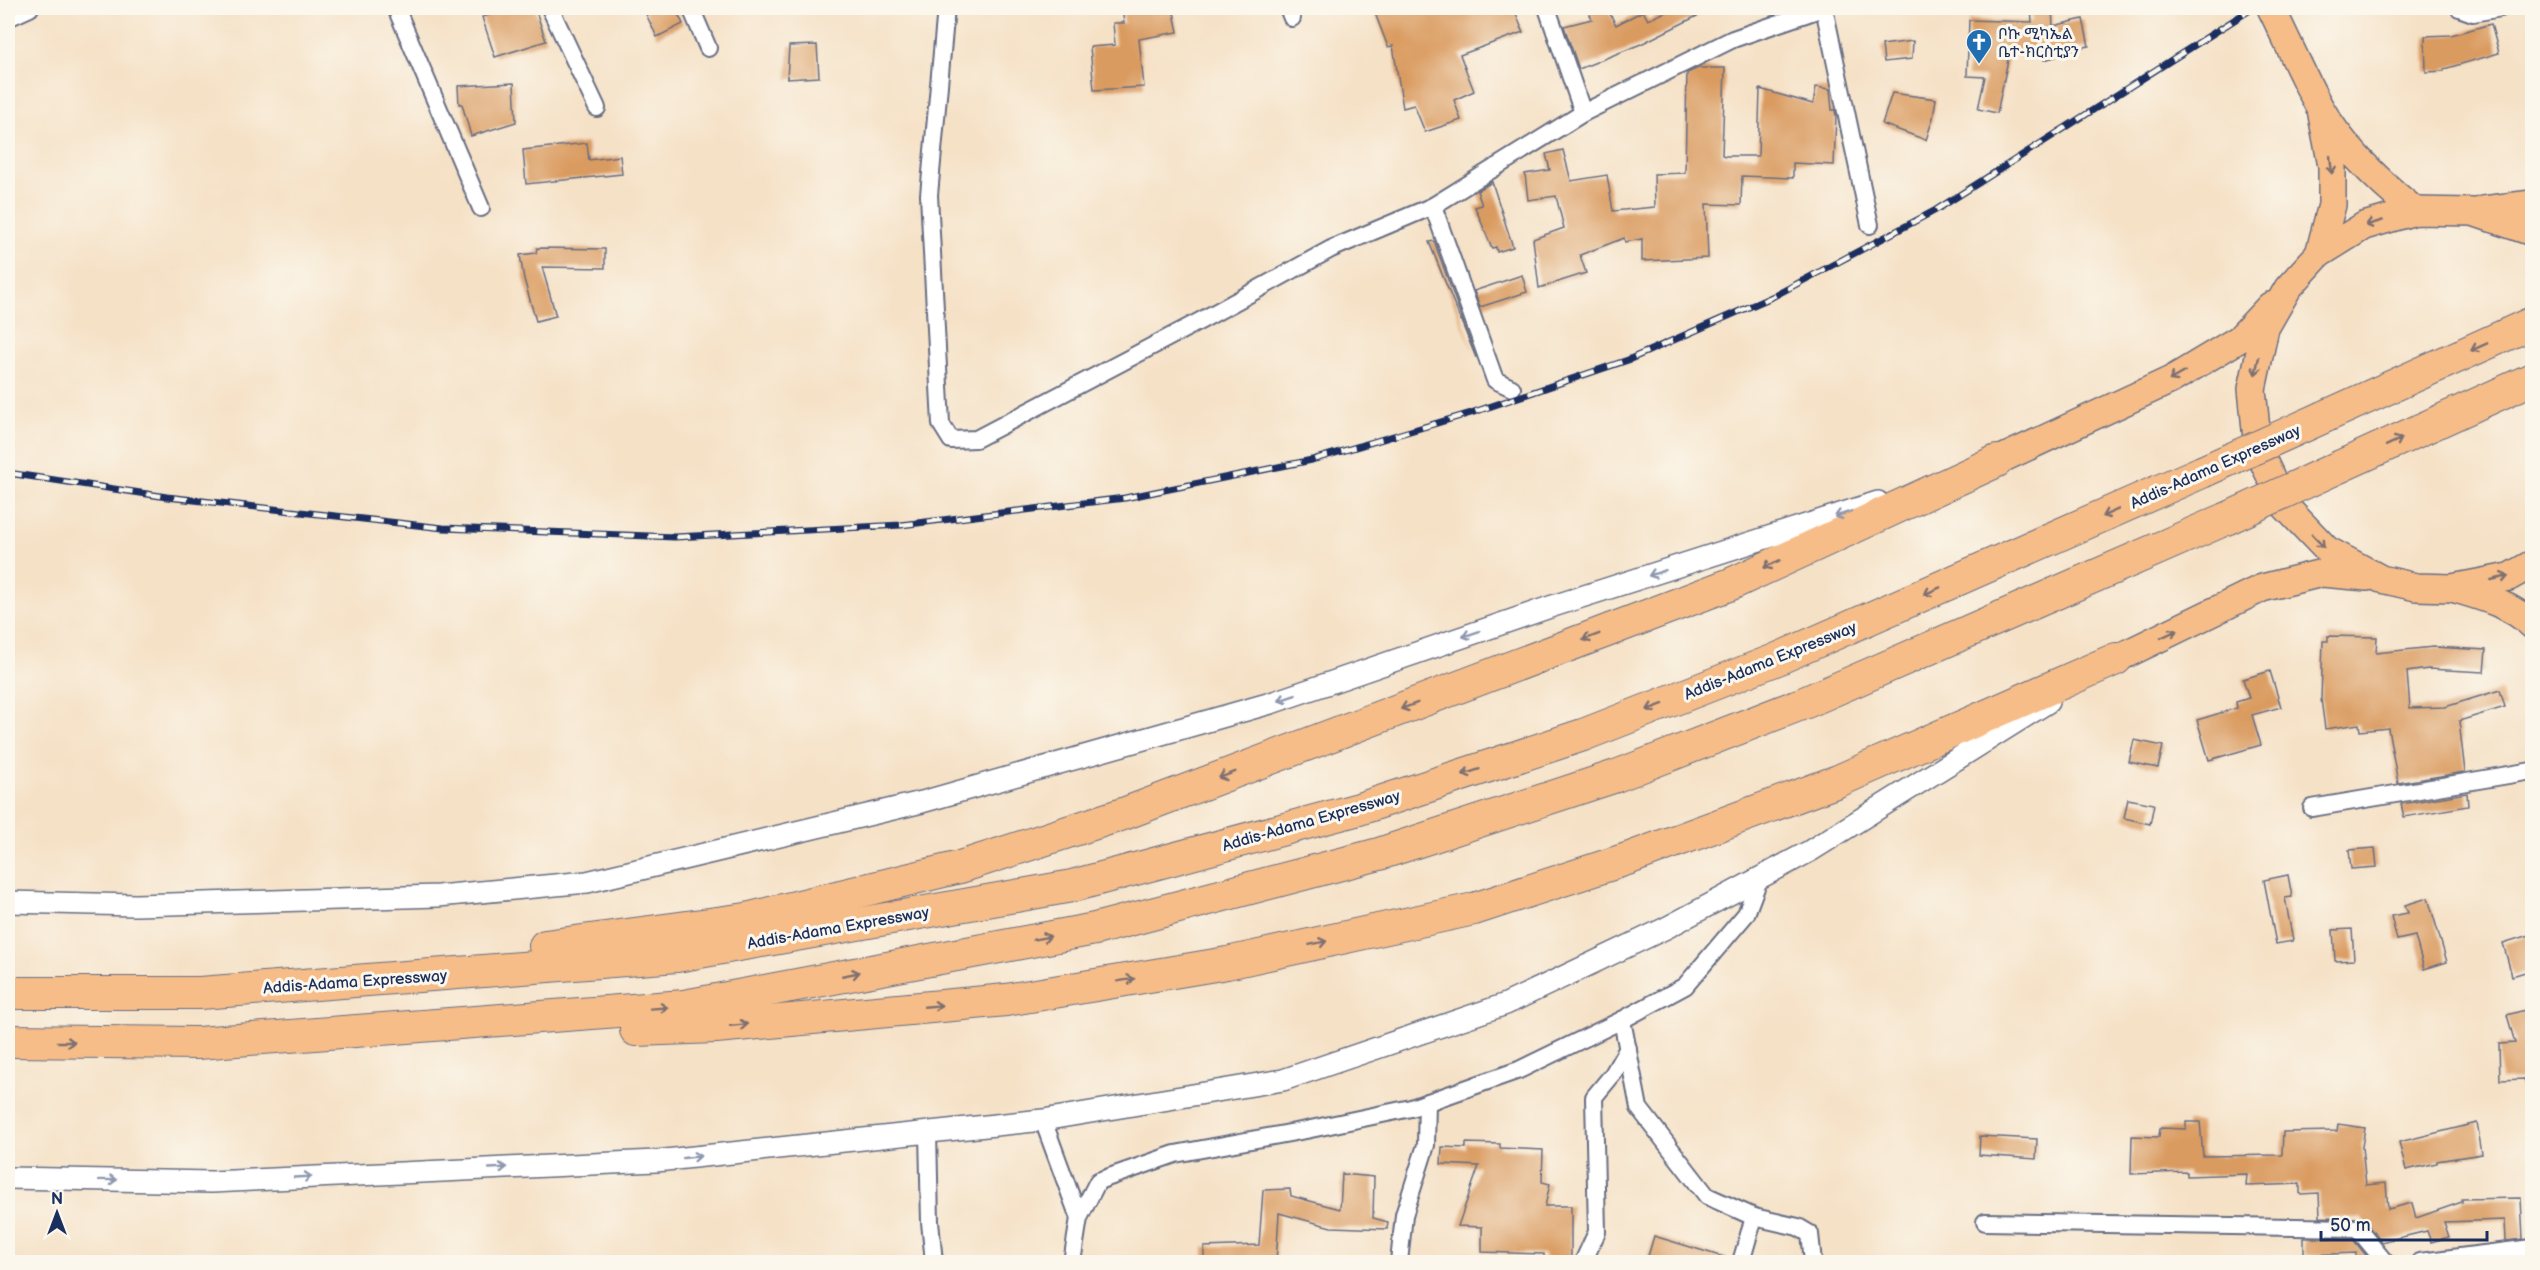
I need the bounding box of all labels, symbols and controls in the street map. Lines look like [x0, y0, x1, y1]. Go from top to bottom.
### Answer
place label: ቦኩ ሚካኤል ቤተ-ክርስቲያን [1998, 25, 2079, 62]
church icon: ቦኩ ሚካኤል ቤተ-ክርስቲያን [1964, 27, 1994, 65]
one-way arrow [2325, 155, 2336, 175]
one-way arrow [2365, 218, 2384, 229]
one-way arrow [2471, 342, 2489, 353]
one-way arrow [2250, 356, 2262, 375]
one-way arrow [2169, 370, 2186, 382]
street label: Addis-Adama Expressway [2128, 421, 2304, 514]
one-way arrow [2385, 436, 2403, 447]
one-way arrow [2102, 507, 2120, 519]
one-way arrow [1834, 509, 1853, 520]
one-way arrow [2311, 533, 2326, 548]
one-way arrow [1764, 559, 1782, 571]
one-way arrow [1648, 568, 1667, 579]
one-way arrow [2490, 572, 2510, 583]
one-way arrow [1923, 586, 1942, 597]
street label: Addis-Adama Expressway [1682, 618, 1860, 705]
one-way arrow [2160, 627, 2178, 639]
one-way arrow [1463, 629, 1481, 640]
one-way arrow [1583, 632, 1601, 643]
one-way arrow [1278, 693, 1297, 704]
one-way arrow [1400, 701, 1419, 712]
one-way arrow [1647, 702, 1665, 713]
one-way arrow [1462, 767, 1481, 778]
one-way arrow [1218, 770, 1236, 781]
street label: Addis-Adama Expressway [1220, 787, 1403, 856]
street label: Addis-Adama Expressway [746, 903, 931, 954]
one-way arrow [1032, 933, 1052, 944]
one-way arrow [1307, 937, 1327, 948]
street label: Addis-Adama Expressway [262, 967, 448, 998]
one-way arrow [840, 969, 860, 980]
one-way arrow [1116, 974, 1135, 985]
one-way arrow [923, 1000, 943, 1011]
one-way arrow [648, 1002, 668, 1013]
one-way arrow [728, 1019, 748, 1030]
one-way arrow [55, 1036, 75, 1048]
one-way arrow [682, 1151, 702, 1162]
one-way arrow [487, 1163, 507, 1174]
one-way arrow [292, 1172, 312, 1183]
one-way arrow [97, 1174, 117, 1186]
north arrow [27, 1183, 87, 1243]
text: N [51, 1190, 63, 1209]
scale bar [2321, 1204, 2488, 1242]
text: 50 m [2330, 1215, 2371, 1236]

